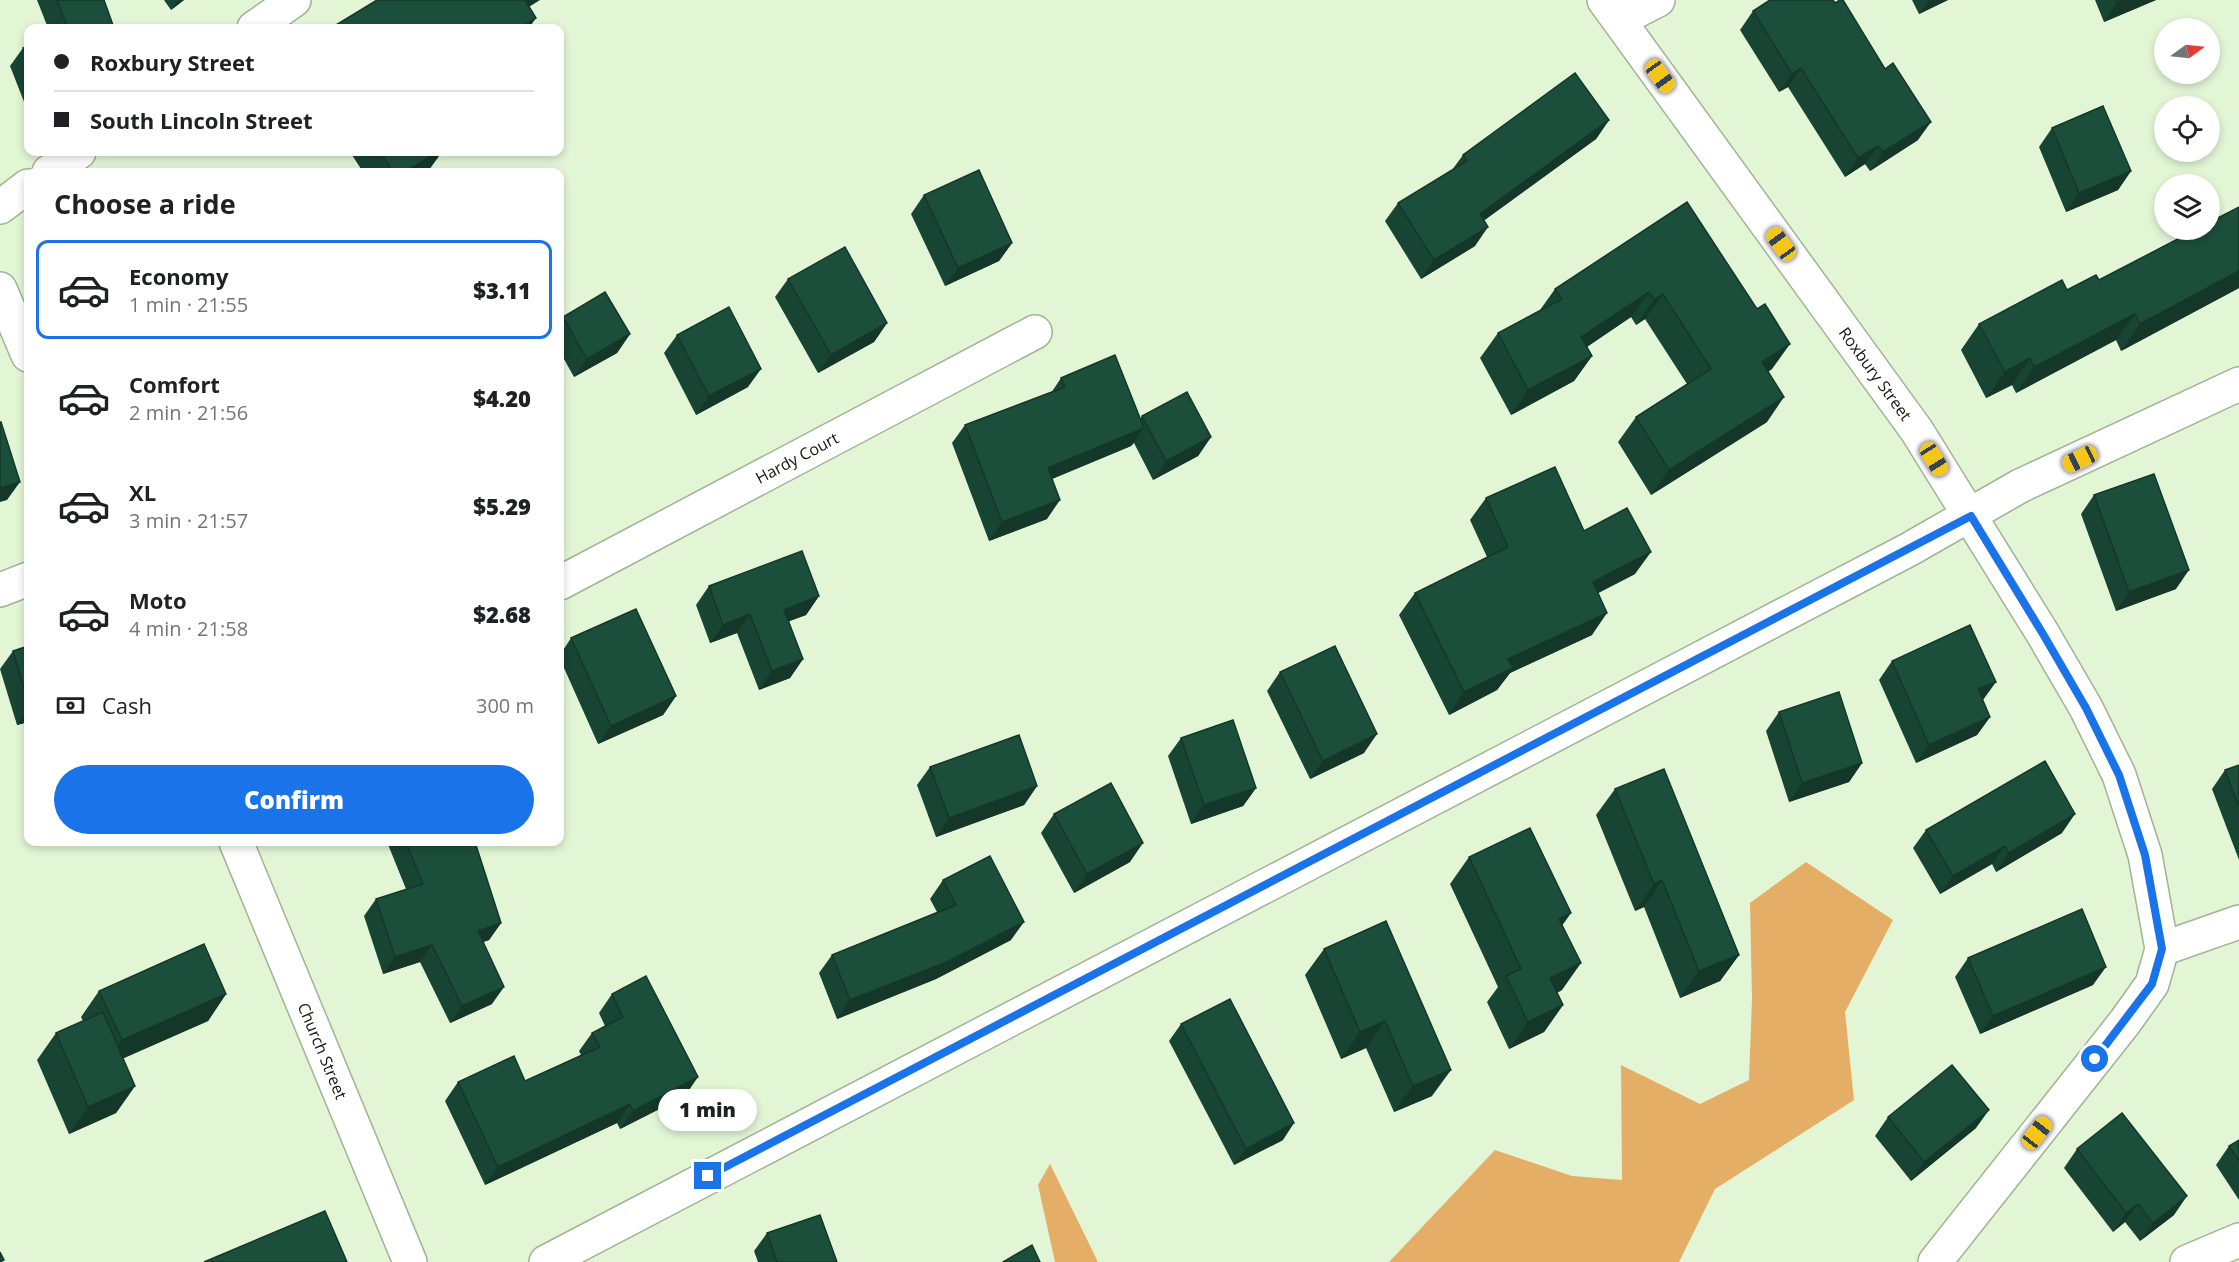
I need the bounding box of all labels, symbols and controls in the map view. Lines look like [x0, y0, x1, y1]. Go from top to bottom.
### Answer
north arrow [2154, 18, 2220, 84]
map controls [2154, 18, 2220, 240]
text: Roxbury Street [90, 47, 255, 77]
car [1642, 56, 1678, 96]
button: locate [2154, 96, 2220, 162]
text: South Lincoln Street [90, 105, 313, 135]
button: layers [2154, 174, 2220, 240]
text: Choose a ride [54, 185, 236, 222]
car [1763, 224, 1799, 264]
text: Economy [129, 261, 228, 291]
icon: car [57, 263, 111, 317]
text: $3.11 [473, 275, 531, 305]
text: 1 min · 21:55 [129, 291, 248, 318]
street label: Roxbury Street [1834, 322, 1917, 425]
text: Comfort [129, 369, 220, 399]
icon: car [57, 371, 111, 425]
text: $4.20 [473, 383, 531, 413]
text: 2 min · 21:56 [129, 399, 248, 426]
street label: Hardy Court [752, 427, 843, 489]
car [1917, 439, 1951, 479]
car [2060, 443, 2100, 475]
text: XL [129, 477, 156, 507]
icon: car [57, 479, 111, 533]
text: $5.29 [473, 491, 531, 521]
text: 3 min · 21:57 [129, 507, 248, 534]
text: Moto [129, 585, 187, 615]
icon: car [57, 587, 111, 641]
text: $2.68 [473, 599, 531, 629]
text: 4 min · 21:58 [129, 615, 248, 642]
icon: cash [54, 689, 87, 722]
text: Cash [102, 690, 152, 720]
text: 300 m [476, 692, 534, 719]
button: Confirm [54, 765, 534, 834]
street label: Church Street [293, 999, 352, 1103]
route start [2081, 1045, 2108, 1072]
callout: 1 min [658, 1089, 758, 1131]
text: 1 min [679, 1096, 736, 1123]
car [2019, 1113, 2055, 1153]
route end [694, 1162, 721, 1189]

